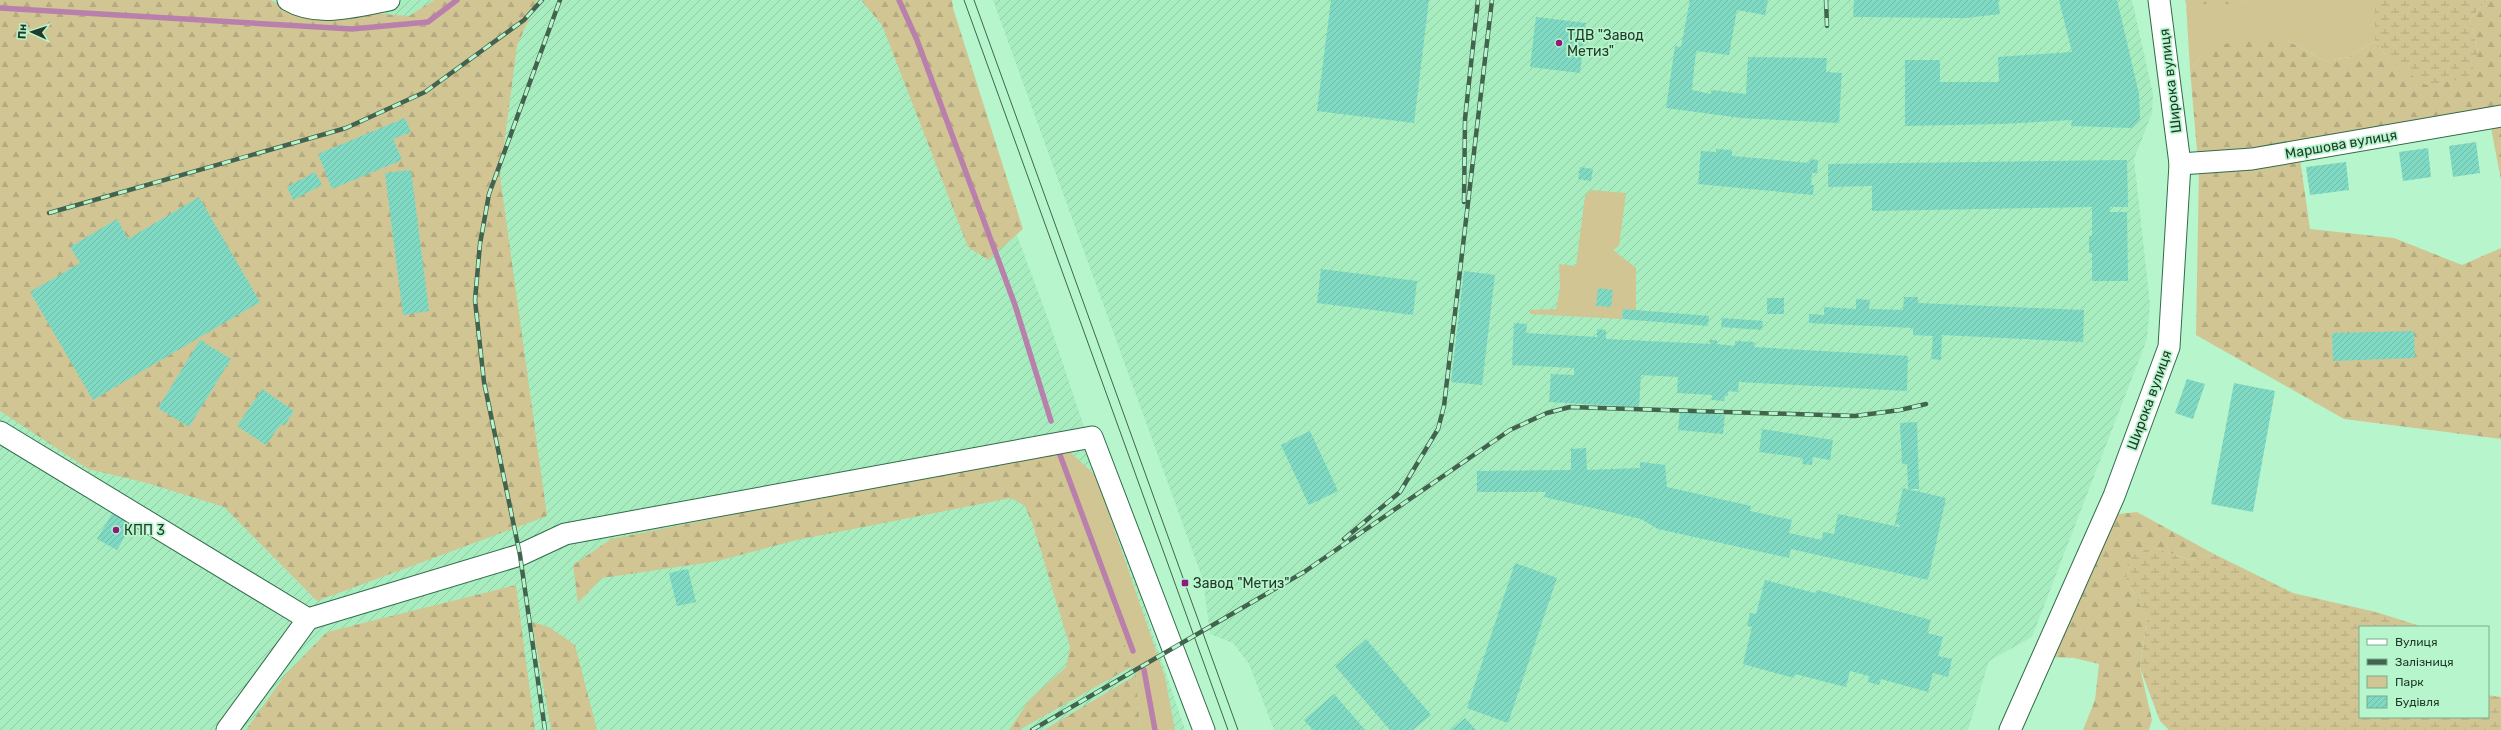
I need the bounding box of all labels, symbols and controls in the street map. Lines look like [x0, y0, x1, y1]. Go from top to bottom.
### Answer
north arrow [12, 12, 52, 52]
text: Пн [16, 24, 29, 39]
place label: ТДВ "Завод Метиз" [1567, 27, 1644, 60]
street label: Широка вулиця [2156, 28, 2185, 134]
marker: ТДВ "Завод Метиз" [1554, 38, 1564, 48]
street label: Маршова вулиця [2284, 126, 2398, 163]
street label: Широка вулиця [2124, 348, 2175, 452]
place label: КПП 3 [124, 522, 165, 539]
marker: КПП 3 [111, 525, 121, 535]
place label: Завод "Метиз" [1193, 575, 1289, 592]
marker: Завод "Метиз" [1180, 578, 1190, 588]
legend [2359, 626, 2489, 718]
text: Вулиця [2395, 635, 2437, 649]
text: Залізниця [2395, 655, 2454, 669]
text: Парк [2395, 675, 2424, 689]
text: Будівля [2395, 695, 2440, 709]

